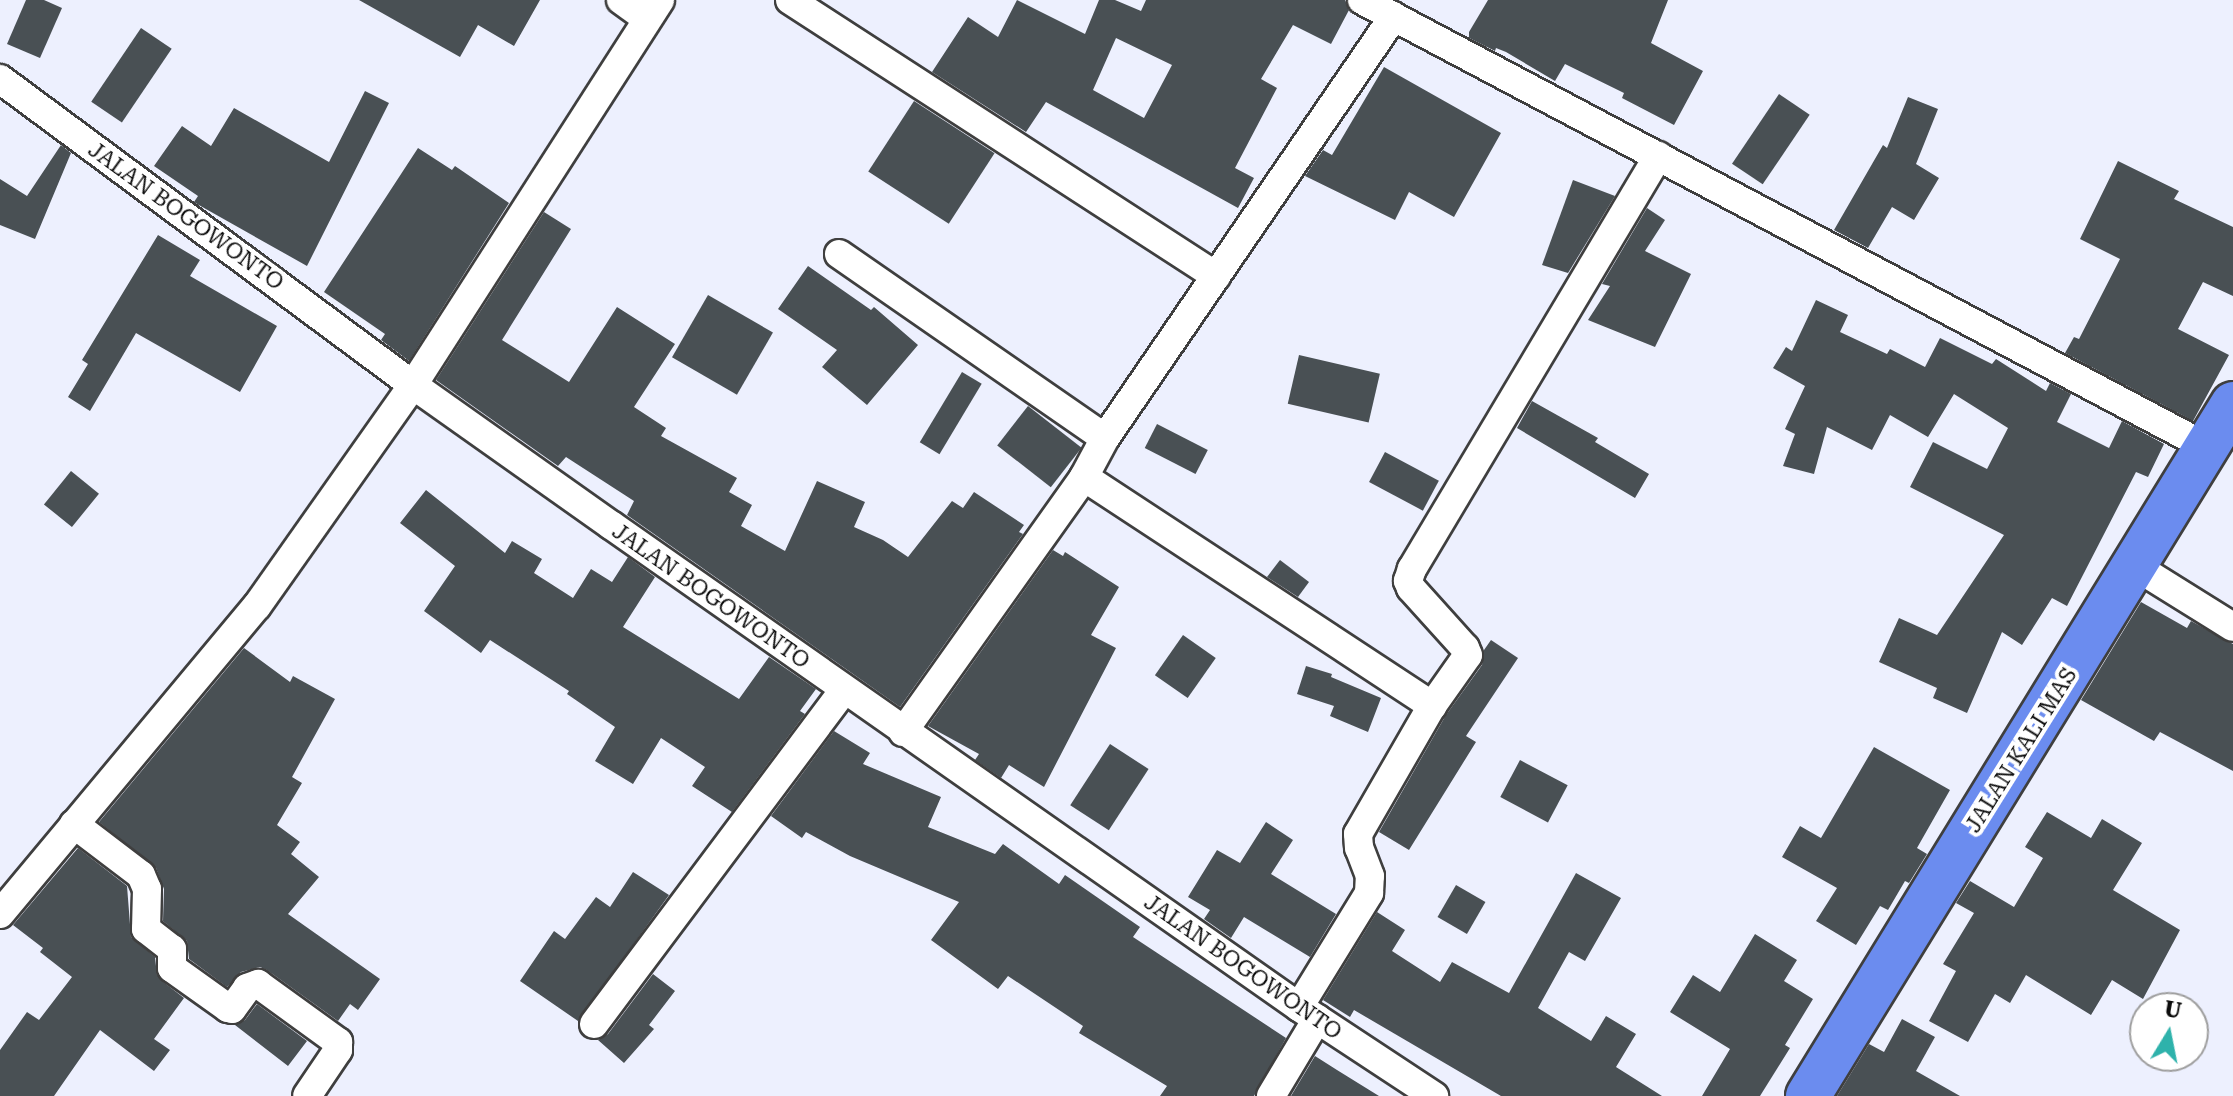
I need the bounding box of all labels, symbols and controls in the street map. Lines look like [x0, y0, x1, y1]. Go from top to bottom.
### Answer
street label: JALAN BOGOWONTO [83, 136, 289, 296]
street label: JALAN BOGOWONTO [607, 518, 815, 674]
street label: JALAN KALI MAS [1960, 663, 2082, 837]
street label: JALAN BOGOWONTO [1139, 889, 1347, 1045]
north arrow [2129, 992, 2209, 1072]
text: U [2162, 996, 2183, 1024]

